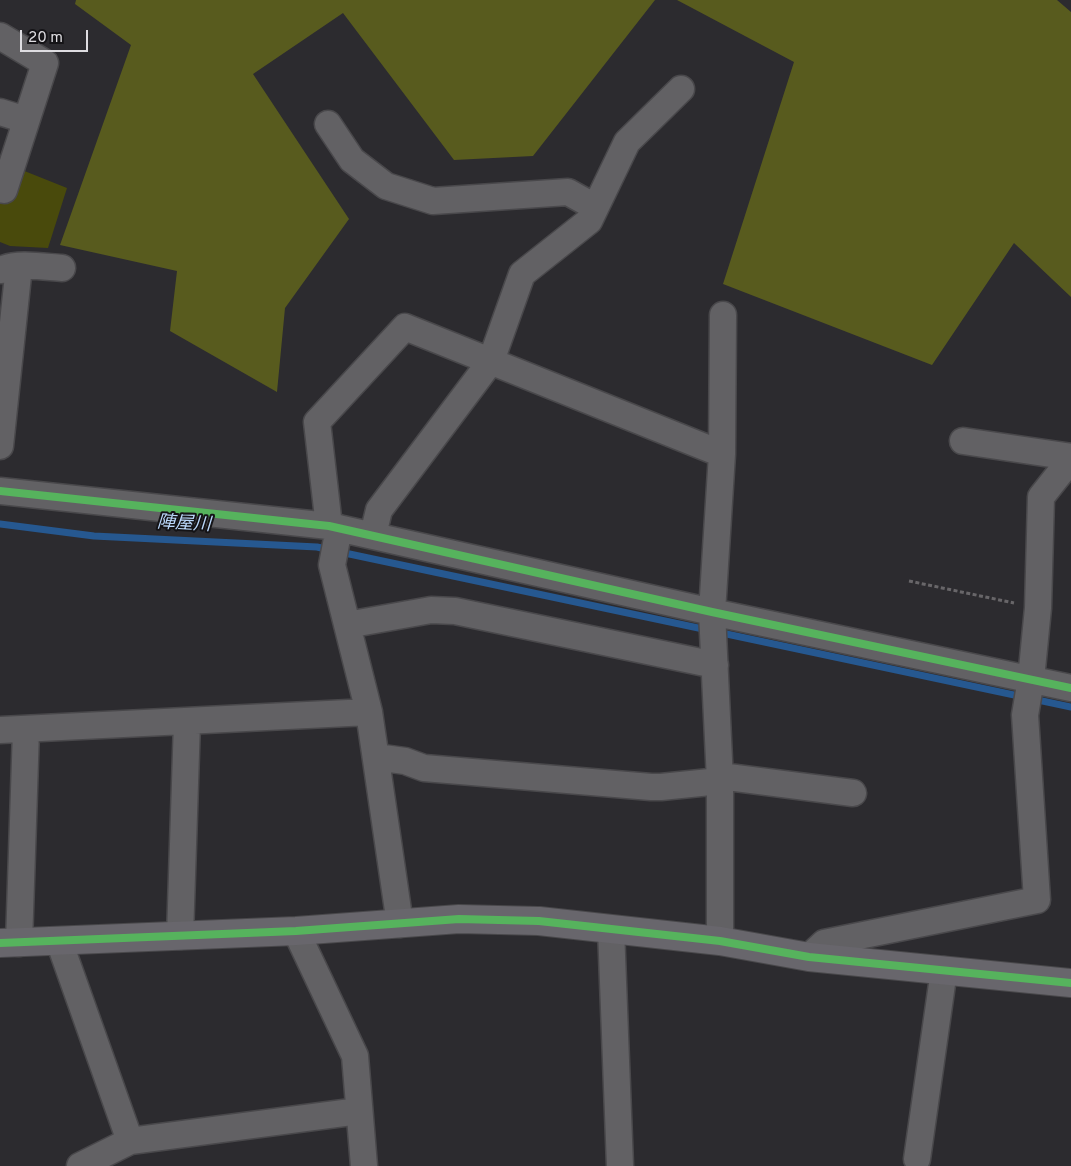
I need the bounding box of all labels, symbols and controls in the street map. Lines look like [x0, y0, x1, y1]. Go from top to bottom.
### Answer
scale bar [22, 20, 90, 52]
text: 20 m [28, 29, 63, 48]
water label: 陣屋川 [156, 513, 212, 537]

